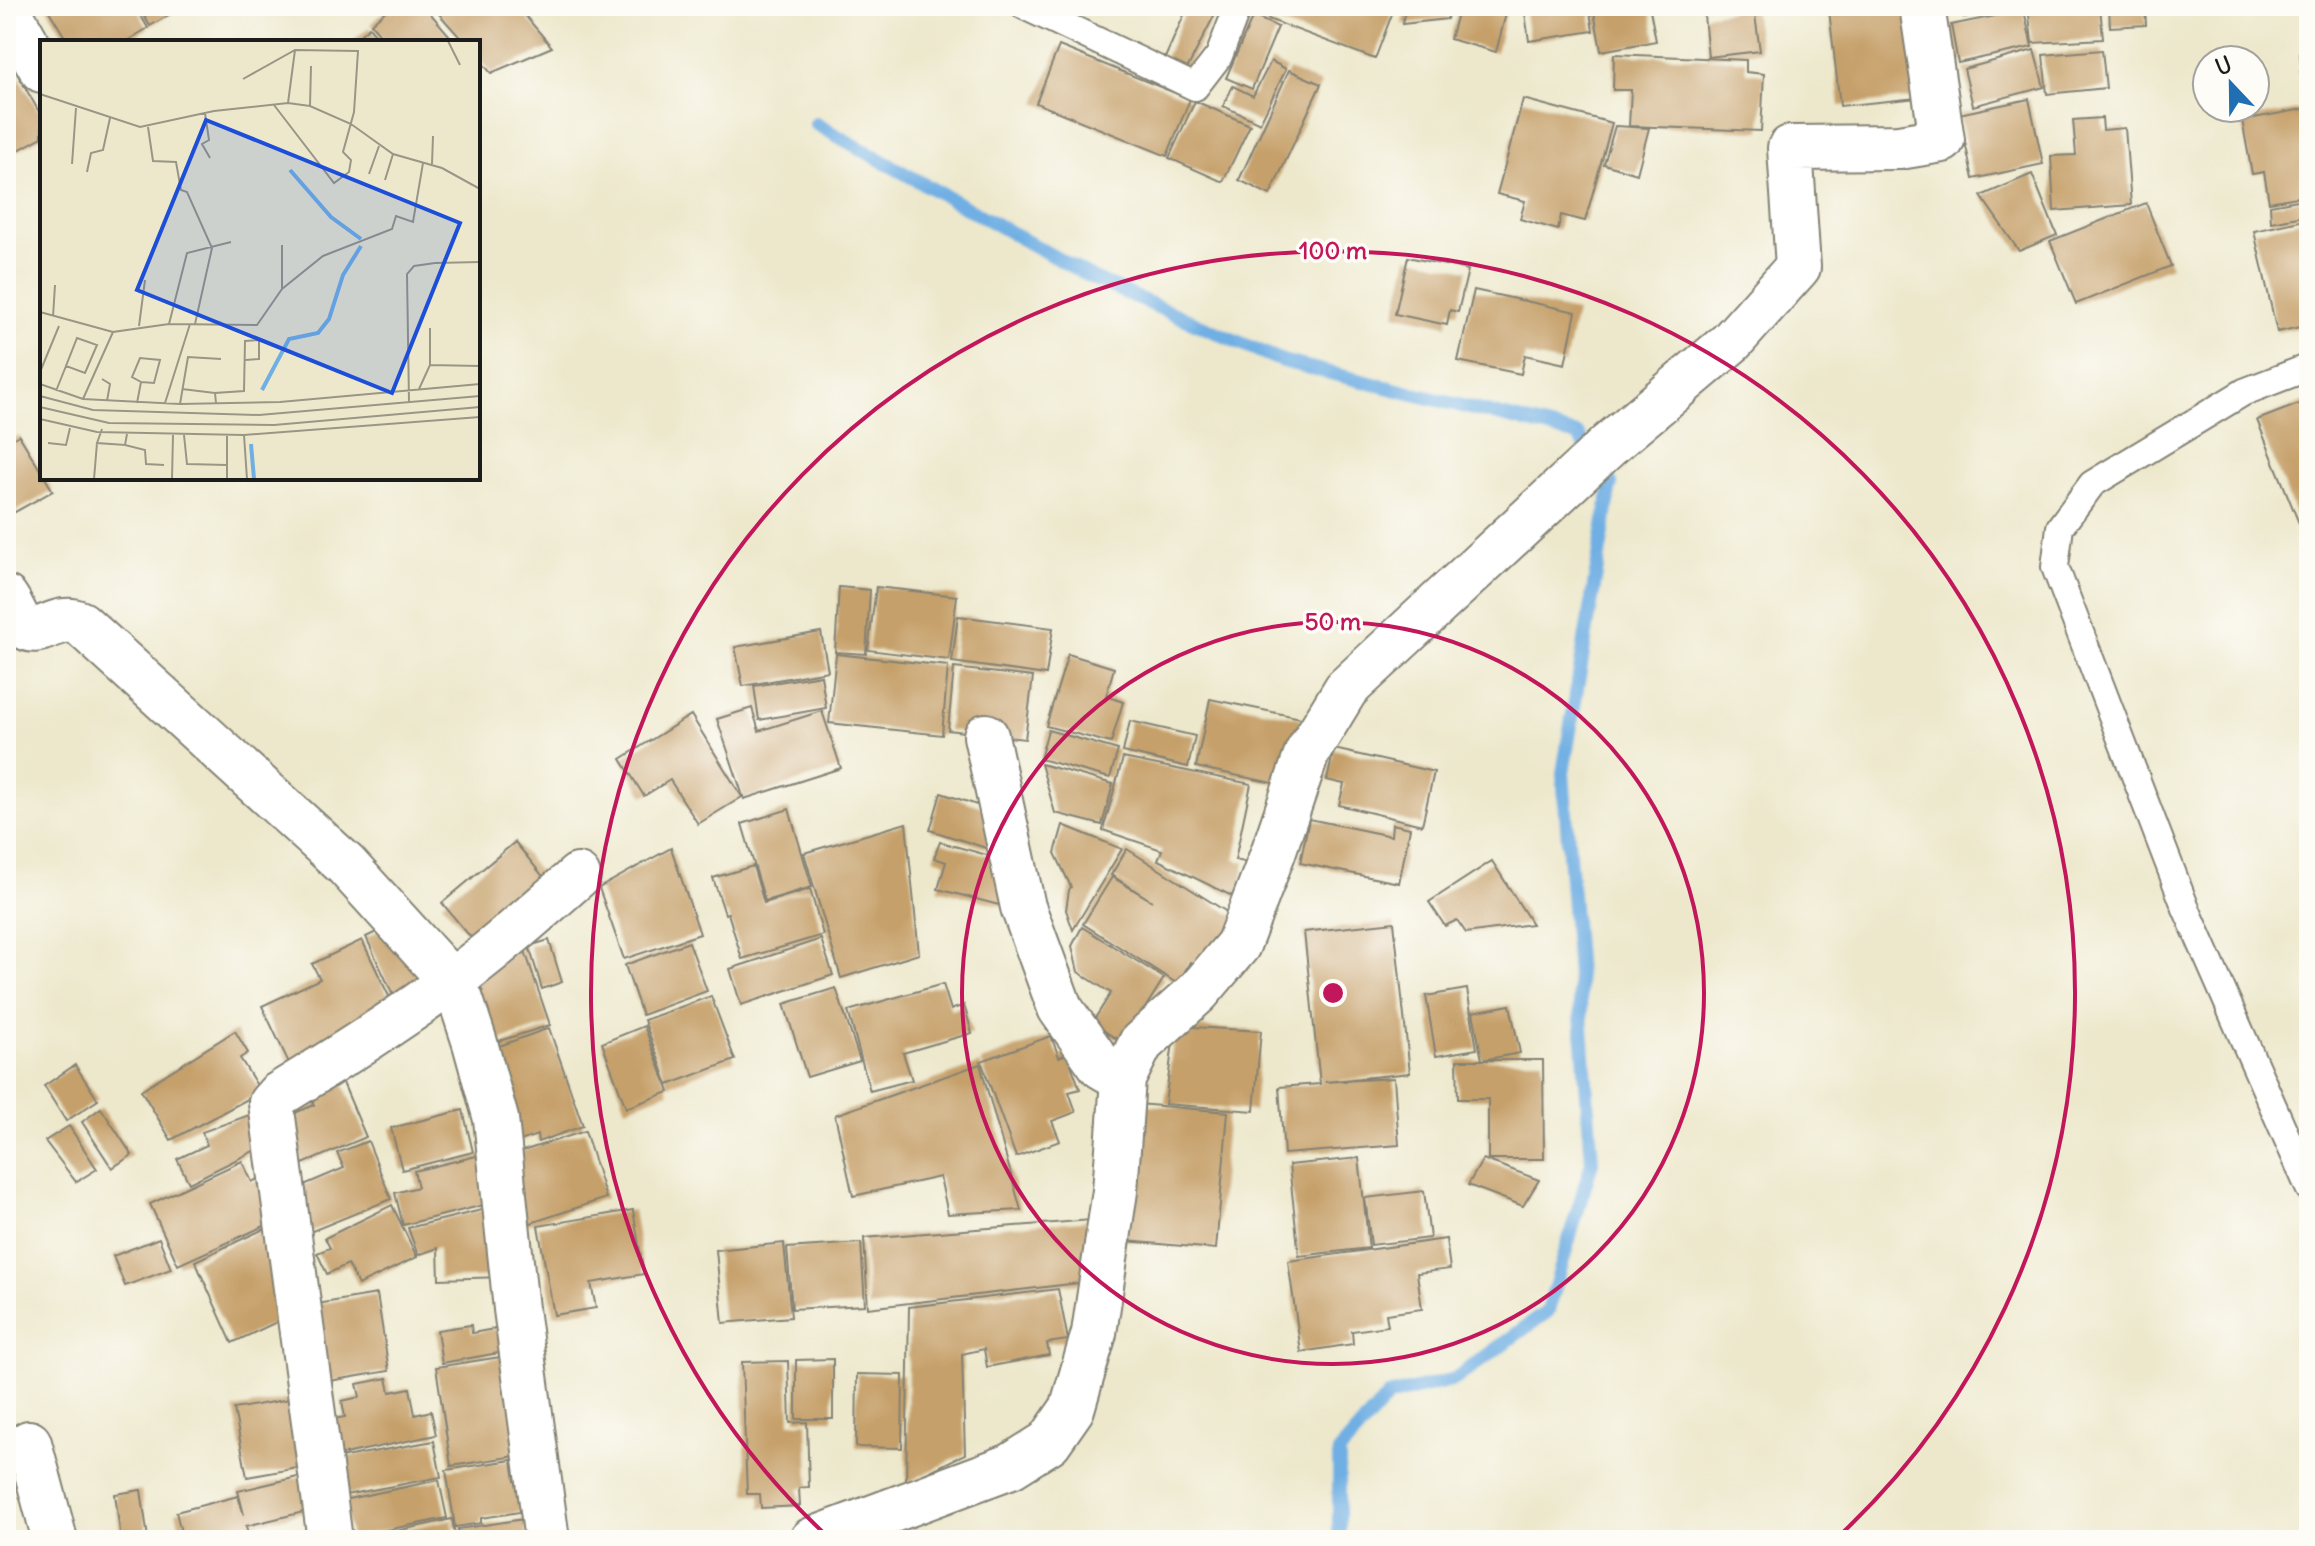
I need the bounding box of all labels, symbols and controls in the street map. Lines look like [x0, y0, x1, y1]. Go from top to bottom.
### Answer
inset map [40, 40, 480, 480]
north arrow [2191, 44, 2271, 124]
text: U [2211, 50, 2236, 81]
text: 100 m [1299, 235, 1367, 265]
text: 50 m [1305, 606, 1361, 636]
centre of rings [1319, 979, 1347, 1007]

